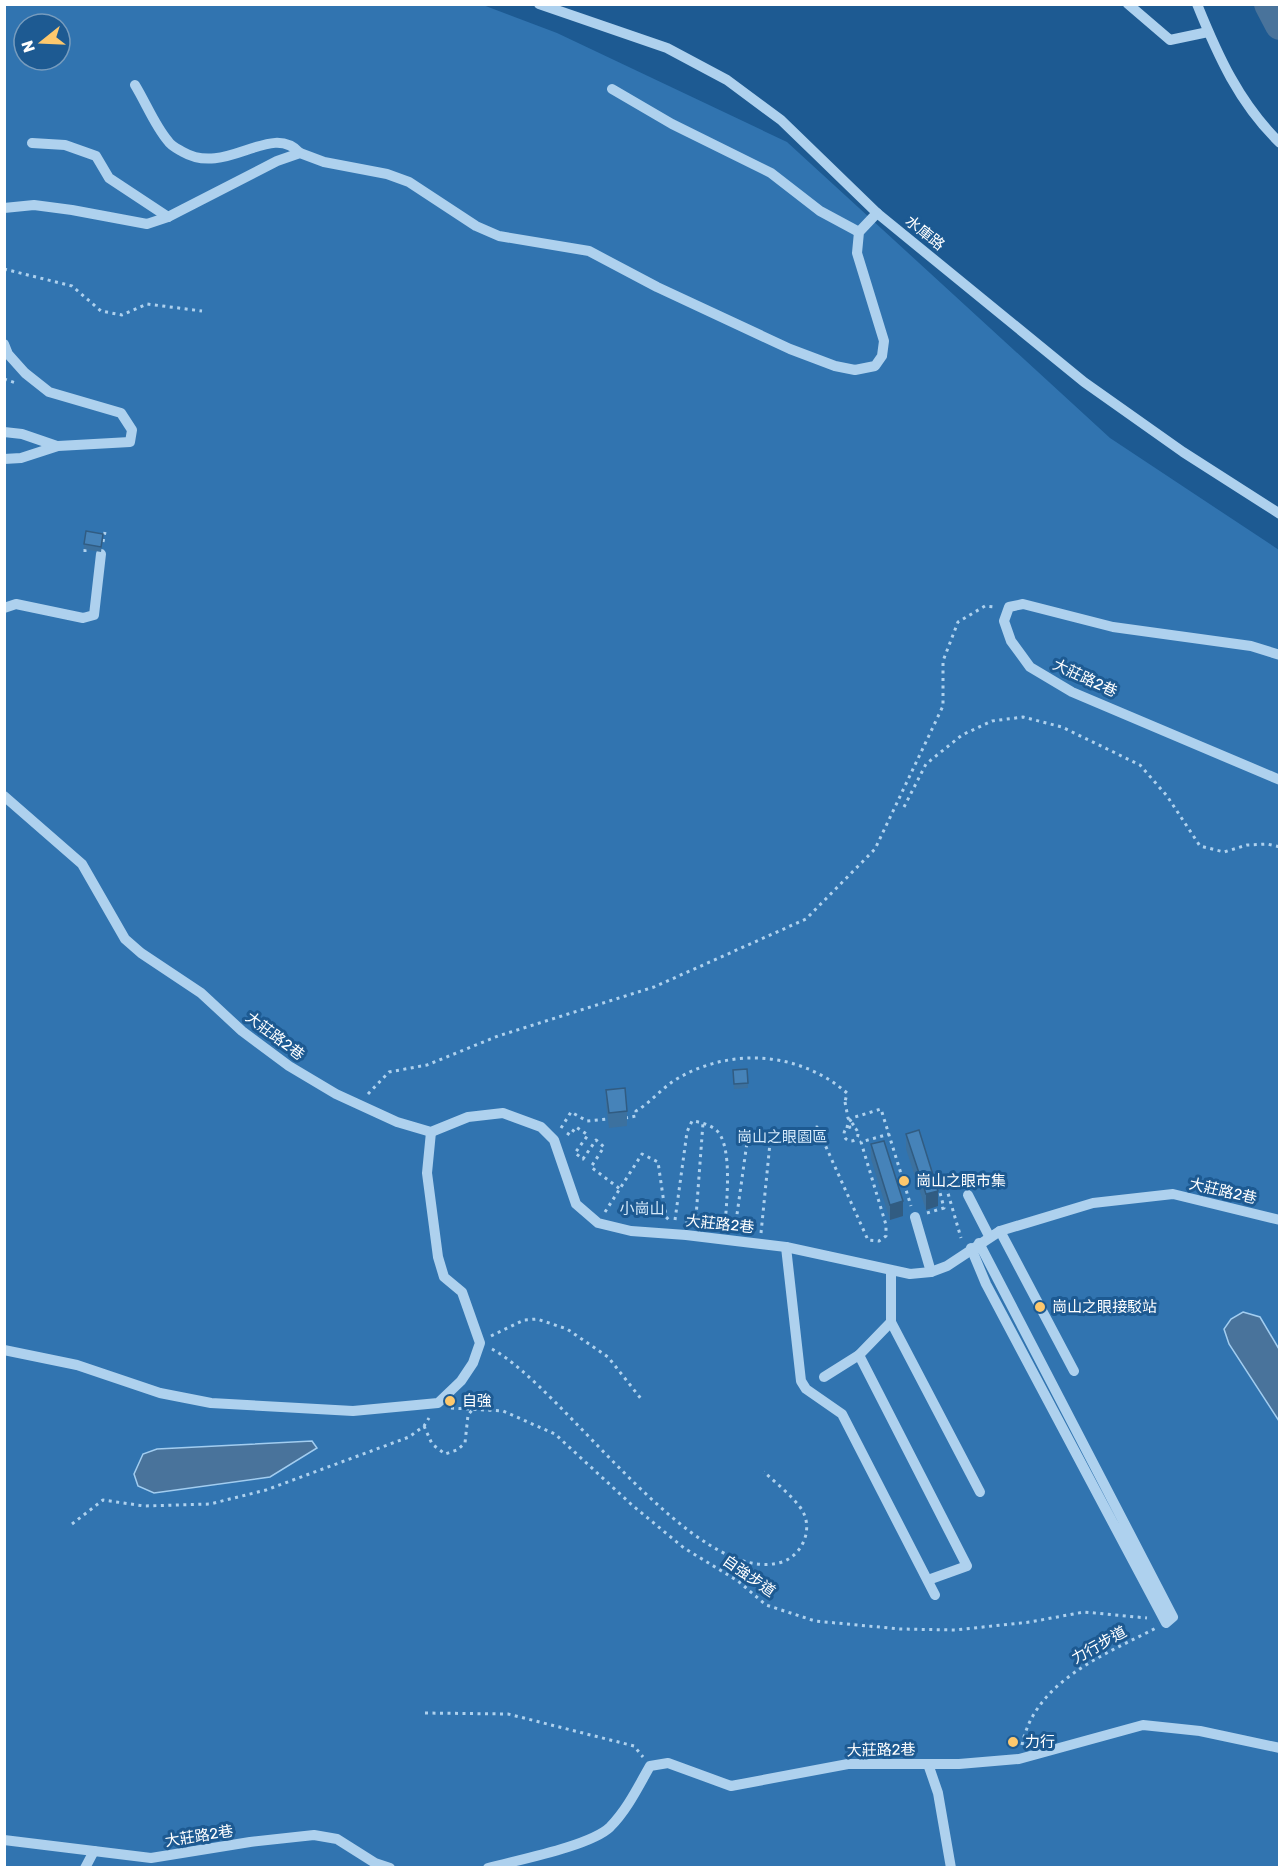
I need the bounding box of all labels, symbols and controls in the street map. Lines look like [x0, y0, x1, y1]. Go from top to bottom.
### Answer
north arrow [12, 12, 72, 72]
text: N [17, 38, 39, 55]
street label: 水庫路 [902, 212, 948, 254]
street label: 大莊路2巷 [1050, 655, 1120, 701]
street label: 大莊路2巷 [242, 1008, 308, 1064]
park label: 崗山之眼園區 [737, 1128, 827, 1146]
place label: 崗山之眼市集 [916, 1172, 1006, 1190]
marker: 崗山之眼市集 [897, 1174, 911, 1188]
street label: 大莊路2巷 [1187, 1174, 1259, 1208]
park label: 小崗山 [619, 1200, 665, 1218]
street label: 大莊路2巷 [685, 1211, 755, 1237]
place label: 崗山之眼接駁站 [1052, 1298, 1157, 1316]
marker: 崗山之眼接駁站 [1033, 1300, 1047, 1314]
place label: 自強 [462, 1392, 492, 1410]
marker: 自強 [443, 1394, 457, 1408]
street label: 自強步道 [719, 1551, 779, 1601]
street label: 力行步道 [1068, 1623, 1130, 1667]
place label: 力行 [1025, 1733, 1055, 1751]
marker: 力行 [1006, 1735, 1020, 1749]
street label: 大莊路2巷 [846, 1740, 916, 1760]
street label: 大莊路2巷 [164, 1822, 234, 1850]

